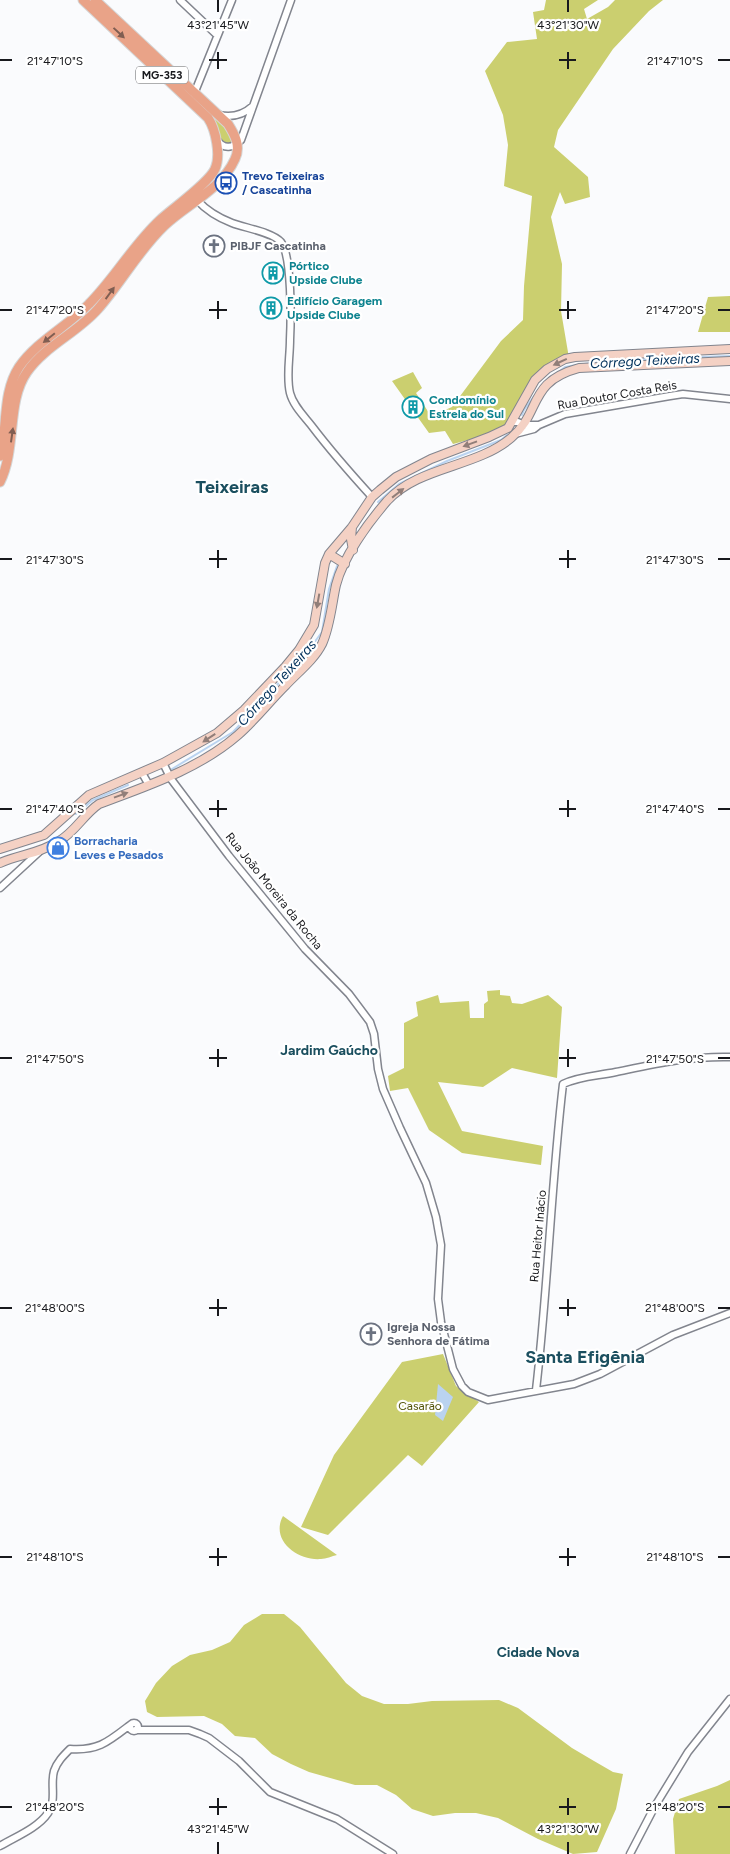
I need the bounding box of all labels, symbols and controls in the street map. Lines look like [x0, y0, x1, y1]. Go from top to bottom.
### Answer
text: 43°21'45"W [187, 18, 250, 32]
text: 43°21'30"W [537, 18, 600, 32]
one-way arrow [112, 27, 124, 39]
text: 21°47'10"S [27, 54, 83, 68]
text: 21°47'10"S [647, 54, 703, 68]
road number: MG-353 [136, 66, 188, 84]
place label: Trevo Teixeiras / Cascatinha [242, 169, 325, 197]
bus stop icon: Trevo Teixeiras / Cascatinha [214, 171, 238, 195]
church icon: PIBJF Cascatinha [202, 234, 226, 258]
place label: PIBJF Cascatinha [230, 239, 326, 253]
place label: Pórtico Upside Clube [289, 259, 363, 287]
building icon: Pórtico Upside Clube [261, 261, 285, 285]
one-way arrow [105, 286, 115, 300]
place label: Edifício Garagem Upside Clube [287, 294, 382, 322]
building icon: Edifício Garagem Upside Clube [259, 296, 283, 320]
text: 21°47'20"S [26, 303, 84, 317]
text: 21°47'20"S [646, 303, 704, 317]
one-way arrow [43, 332, 56, 343]
water label: Córrego Teixeiras [590, 350, 701, 372]
one-way arrow [553, 358, 567, 366]
street label: Rua Doutor Costa Reis [556, 378, 678, 412]
place label: Condomínio Estrela do Sul [429, 393, 504, 421]
building icon: Condomínio Estrela do Sul [401, 395, 425, 419]
one-way arrow [8, 426, 16, 442]
one-way arrow [462, 440, 477, 448]
district label: Teixeiras [196, 476, 269, 498]
one-way arrow [391, 487, 404, 498]
text: 21°47'30"S [26, 553, 84, 567]
text: 21°47'30"S [646, 553, 704, 567]
one-way arrow [314, 594, 322, 610]
water label: Córrego Teixeiras [234, 636, 320, 730]
one-way arrow [202, 734, 216, 743]
one-way arrow [114, 791, 129, 799]
text: 21°47'40"S [26, 802, 84, 816]
text: 21°47'40"S [646, 802, 704, 816]
street label: Rua João Moreira da Rocha [223, 830, 325, 952]
place label: Borracharia Leves e Pesados [74, 834, 164, 862]
shop icon: Borracharia Leves e Pesados [46, 836, 70, 860]
district label: Jardim Gaúcho [280, 1042, 378, 1059]
text: 21°47'50"S [26, 1052, 84, 1066]
text: 21°47'50"S [646, 1052, 704, 1066]
street label: Rua Heitor Inácio [527, 1189, 549, 1283]
text: 21°48'00"S [25, 1301, 85, 1315]
text: 21°48'00"S [645, 1301, 705, 1315]
place label: Igreja Nossa Senhora de Fátima [387, 1320, 490, 1348]
church icon: Igreja Nossa Senhora de Fátima [359, 1322, 383, 1346]
district label: Santa Efigênia [525, 1346, 645, 1368]
park label: Casarão [398, 1399, 442, 1413]
text: 21°48'10"S [26, 1550, 84, 1564]
text: 21°48'10"S [646, 1550, 704, 1564]
district label: Cidade Nova [497, 1644, 579, 1661]
text: 21°48'20"S [26, 1800, 84, 1814]
text: 21°48'20"S [646, 1800, 704, 1814]
text: 43°21'45"W [187, 1822, 250, 1836]
text: 43°21'30"W [537, 1822, 600, 1836]

